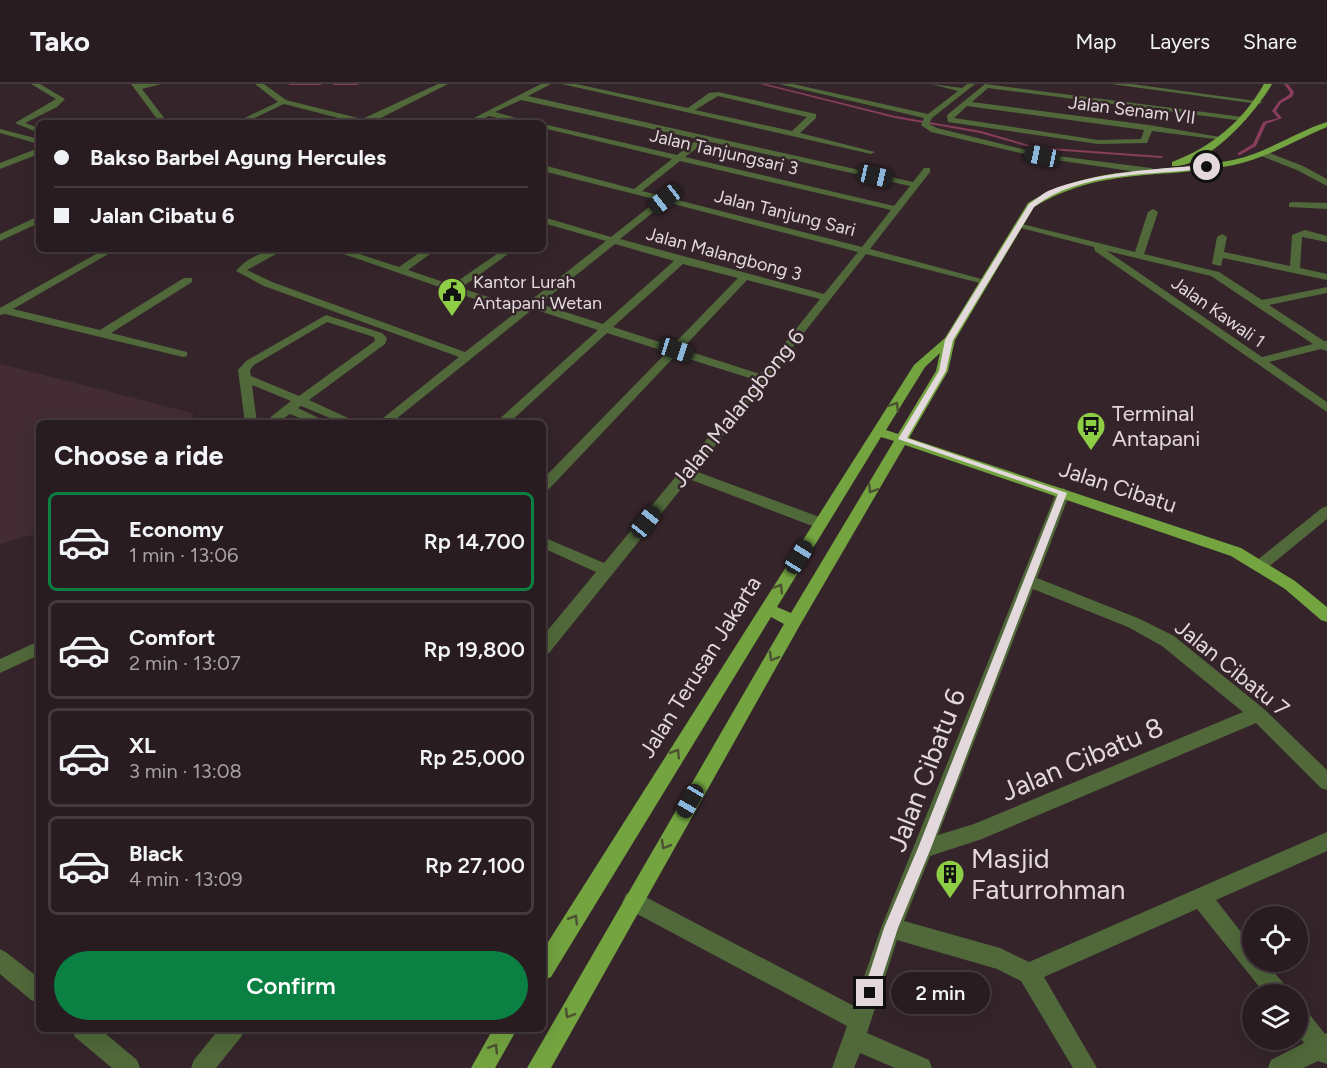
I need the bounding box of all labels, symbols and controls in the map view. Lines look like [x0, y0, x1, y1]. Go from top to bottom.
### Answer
text: Tako [30, 24, 90, 58]
text: Map [1076, 29, 1116, 54]
text: Layers [1149, 29, 1210, 54]
text: Share [1243, 29, 1297, 54]
street label: Jalan Senam VII [1067, 91, 1197, 129]
street label: Jalan Tanjungsari 3 [648, 124, 800, 180]
car [1023, 143, 1061, 169]
text: Bakso Barbel Agung Hercules [90, 144, 386, 171]
route start [1193, 153, 1220, 180]
car [855, 163, 895, 189]
car [645, 181, 685, 217]
street label: Jalan Tanjung Sari [712, 185, 858, 241]
text: Jalan Cibatu 6 [90, 202, 235, 229]
street label: Jalan Malangbong 3 [644, 223, 804, 285]
place label: Kantor Lurah Antapani Wetan [473, 271, 602, 314]
street label: Jalan Kawali 1 [1167, 272, 1269, 352]
public building icon: Kantor Lurah Antapani Wetan [436, 276, 468, 318]
street label: Jalan Malangbong 6 [666, 323, 810, 493]
car [656, 336, 696, 364]
place label: Terminal Antapani [1112, 400, 1200, 452]
one-way arrow [888, 402, 900, 412]
bus stop icon: Terminal Antapani [1075, 410, 1107, 452]
text: Choose a ride [54, 439, 223, 472]
street label: Jalan Cibatu [1056, 455, 1180, 519]
one-way arrow [868, 483, 879, 493]
car [628, 502, 664, 542]
icon: car [57, 515, 111, 569]
text: Economy [129, 516, 224, 543]
text: Rp 14,700 [424, 528, 525, 555]
car [782, 537, 816, 577]
text: 1 min · 13:06 [129, 543, 238, 567]
street label: Jalan Terusan Jakarta [633, 571, 767, 763]
one-way arrow [772, 584, 784, 594]
street label: Jalan Cibatu 7 [1169, 614, 1295, 722]
icon: car [57, 623, 111, 677]
text: Comfort [129, 624, 215, 651]
text: Rp 19,800 [423, 636, 525, 663]
text: 2 min · 13:07 [129, 651, 241, 675]
one-way arrow [768, 651, 780, 661]
street label: Jalan Cibatu 6 [880, 684, 972, 856]
street label: Jalan Cibatu 8 [996, 710, 1168, 808]
icon: car [57, 731, 111, 785]
text: XL [129, 732, 156, 759]
text: Rp 25,000 [419, 744, 525, 771]
one-way arrow [669, 749, 680, 760]
text: 3 min · 13:08 [129, 759, 242, 783]
car [673, 781, 707, 821]
icon: car [57, 839, 111, 893]
one-way arrow [661, 839, 673, 849]
text: Black [129, 840, 183, 867]
place label: Masjid Faturrohman [971, 842, 1125, 906]
text: Rp 27,100 [425, 852, 525, 879]
building icon: Masjid Faturrohman [934, 858, 966, 900]
text: 4 min · 13:09 [129, 867, 242, 891]
map controls [1242, 906, 1308, 1050]
button: locate [1242, 906, 1308, 972]
one-way arrow [566, 915, 578, 925]
button: Confirm [54, 951, 528, 1020]
callout: 2 min [891, 972, 990, 1014]
route end [856, 979, 883, 1006]
text: 2 min [916, 981, 965, 1005]
button: layers [1242, 984, 1308, 1050]
one-way arrow [564, 1008, 576, 1018]
one-way arrow [487, 1044, 498, 1055]

